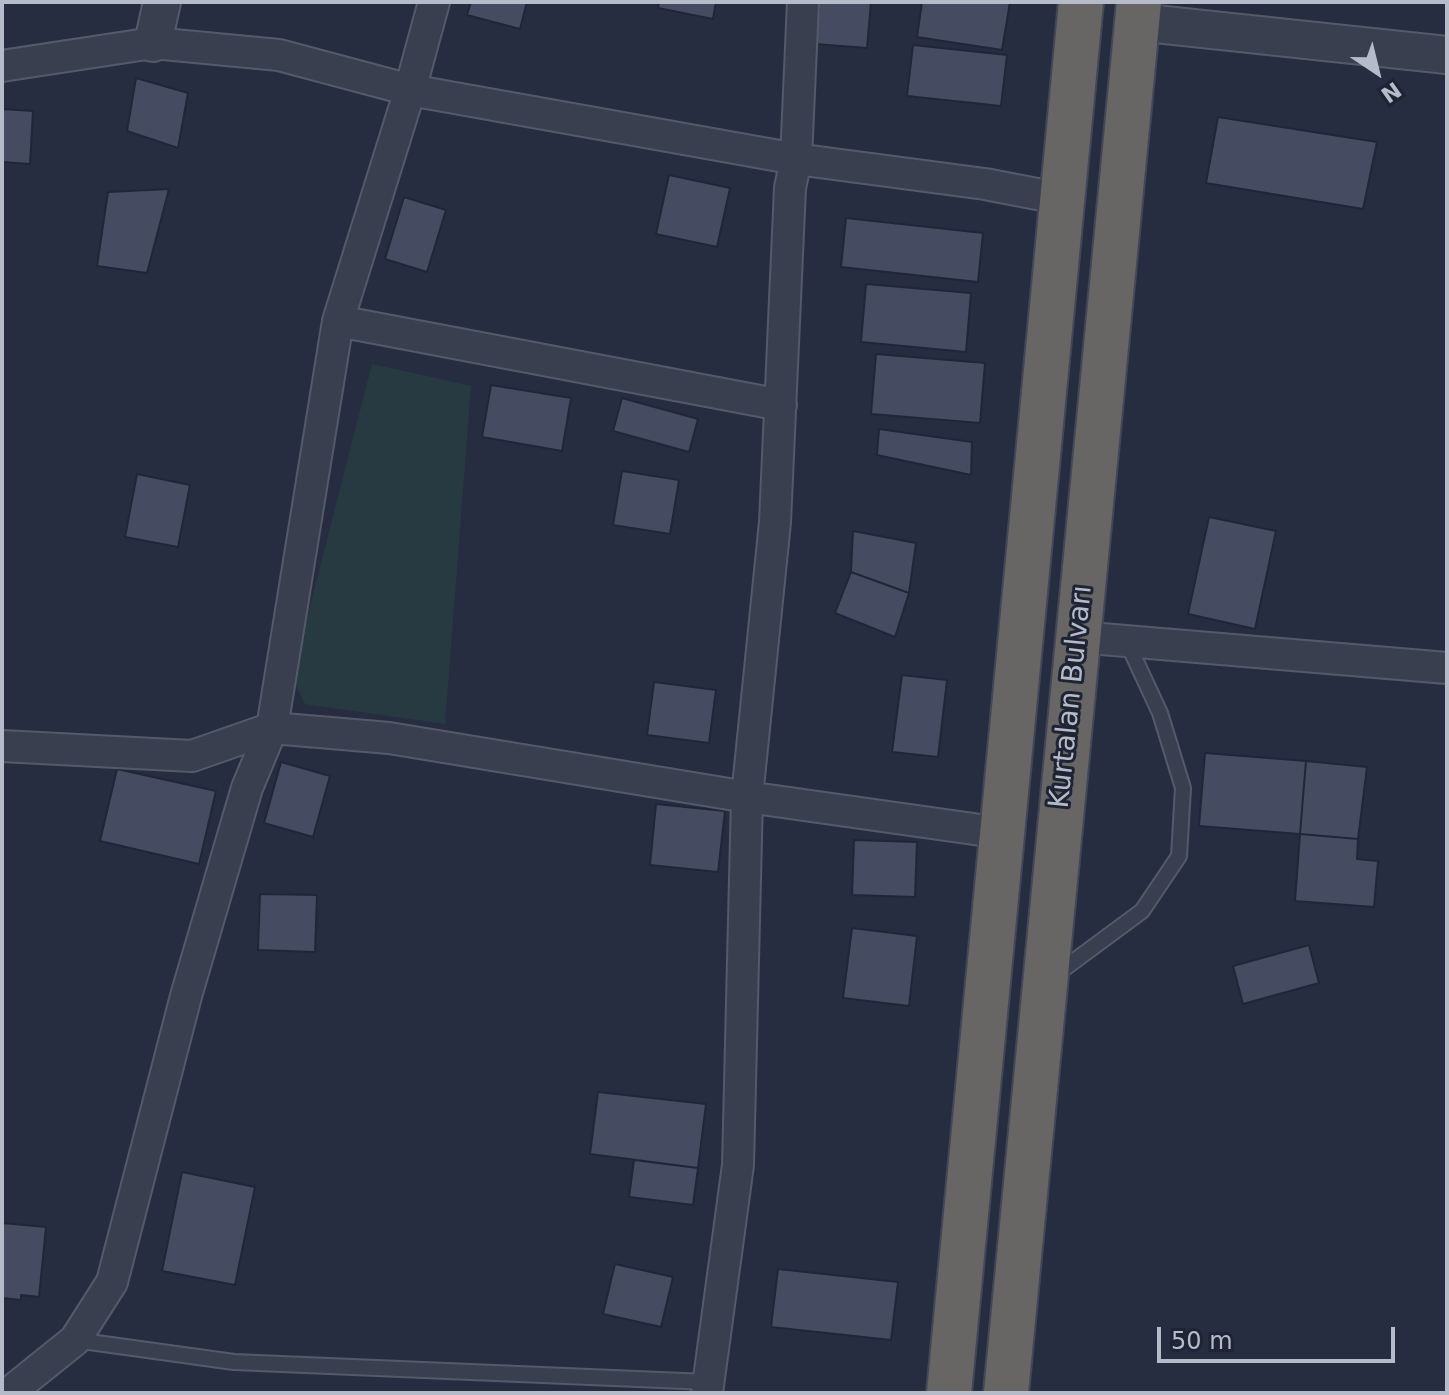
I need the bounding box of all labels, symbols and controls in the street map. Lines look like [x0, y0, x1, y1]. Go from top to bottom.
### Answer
north arrow [1337, 32, 1417, 112]
text: N [1376, 77, 1406, 108]
street label: Kurtalan Bulvarı [1044, 584, 1100, 810]
scale bar [1161, 1311, 1399, 1361]
text: 50 m [1171, 1327, 1233, 1355]

